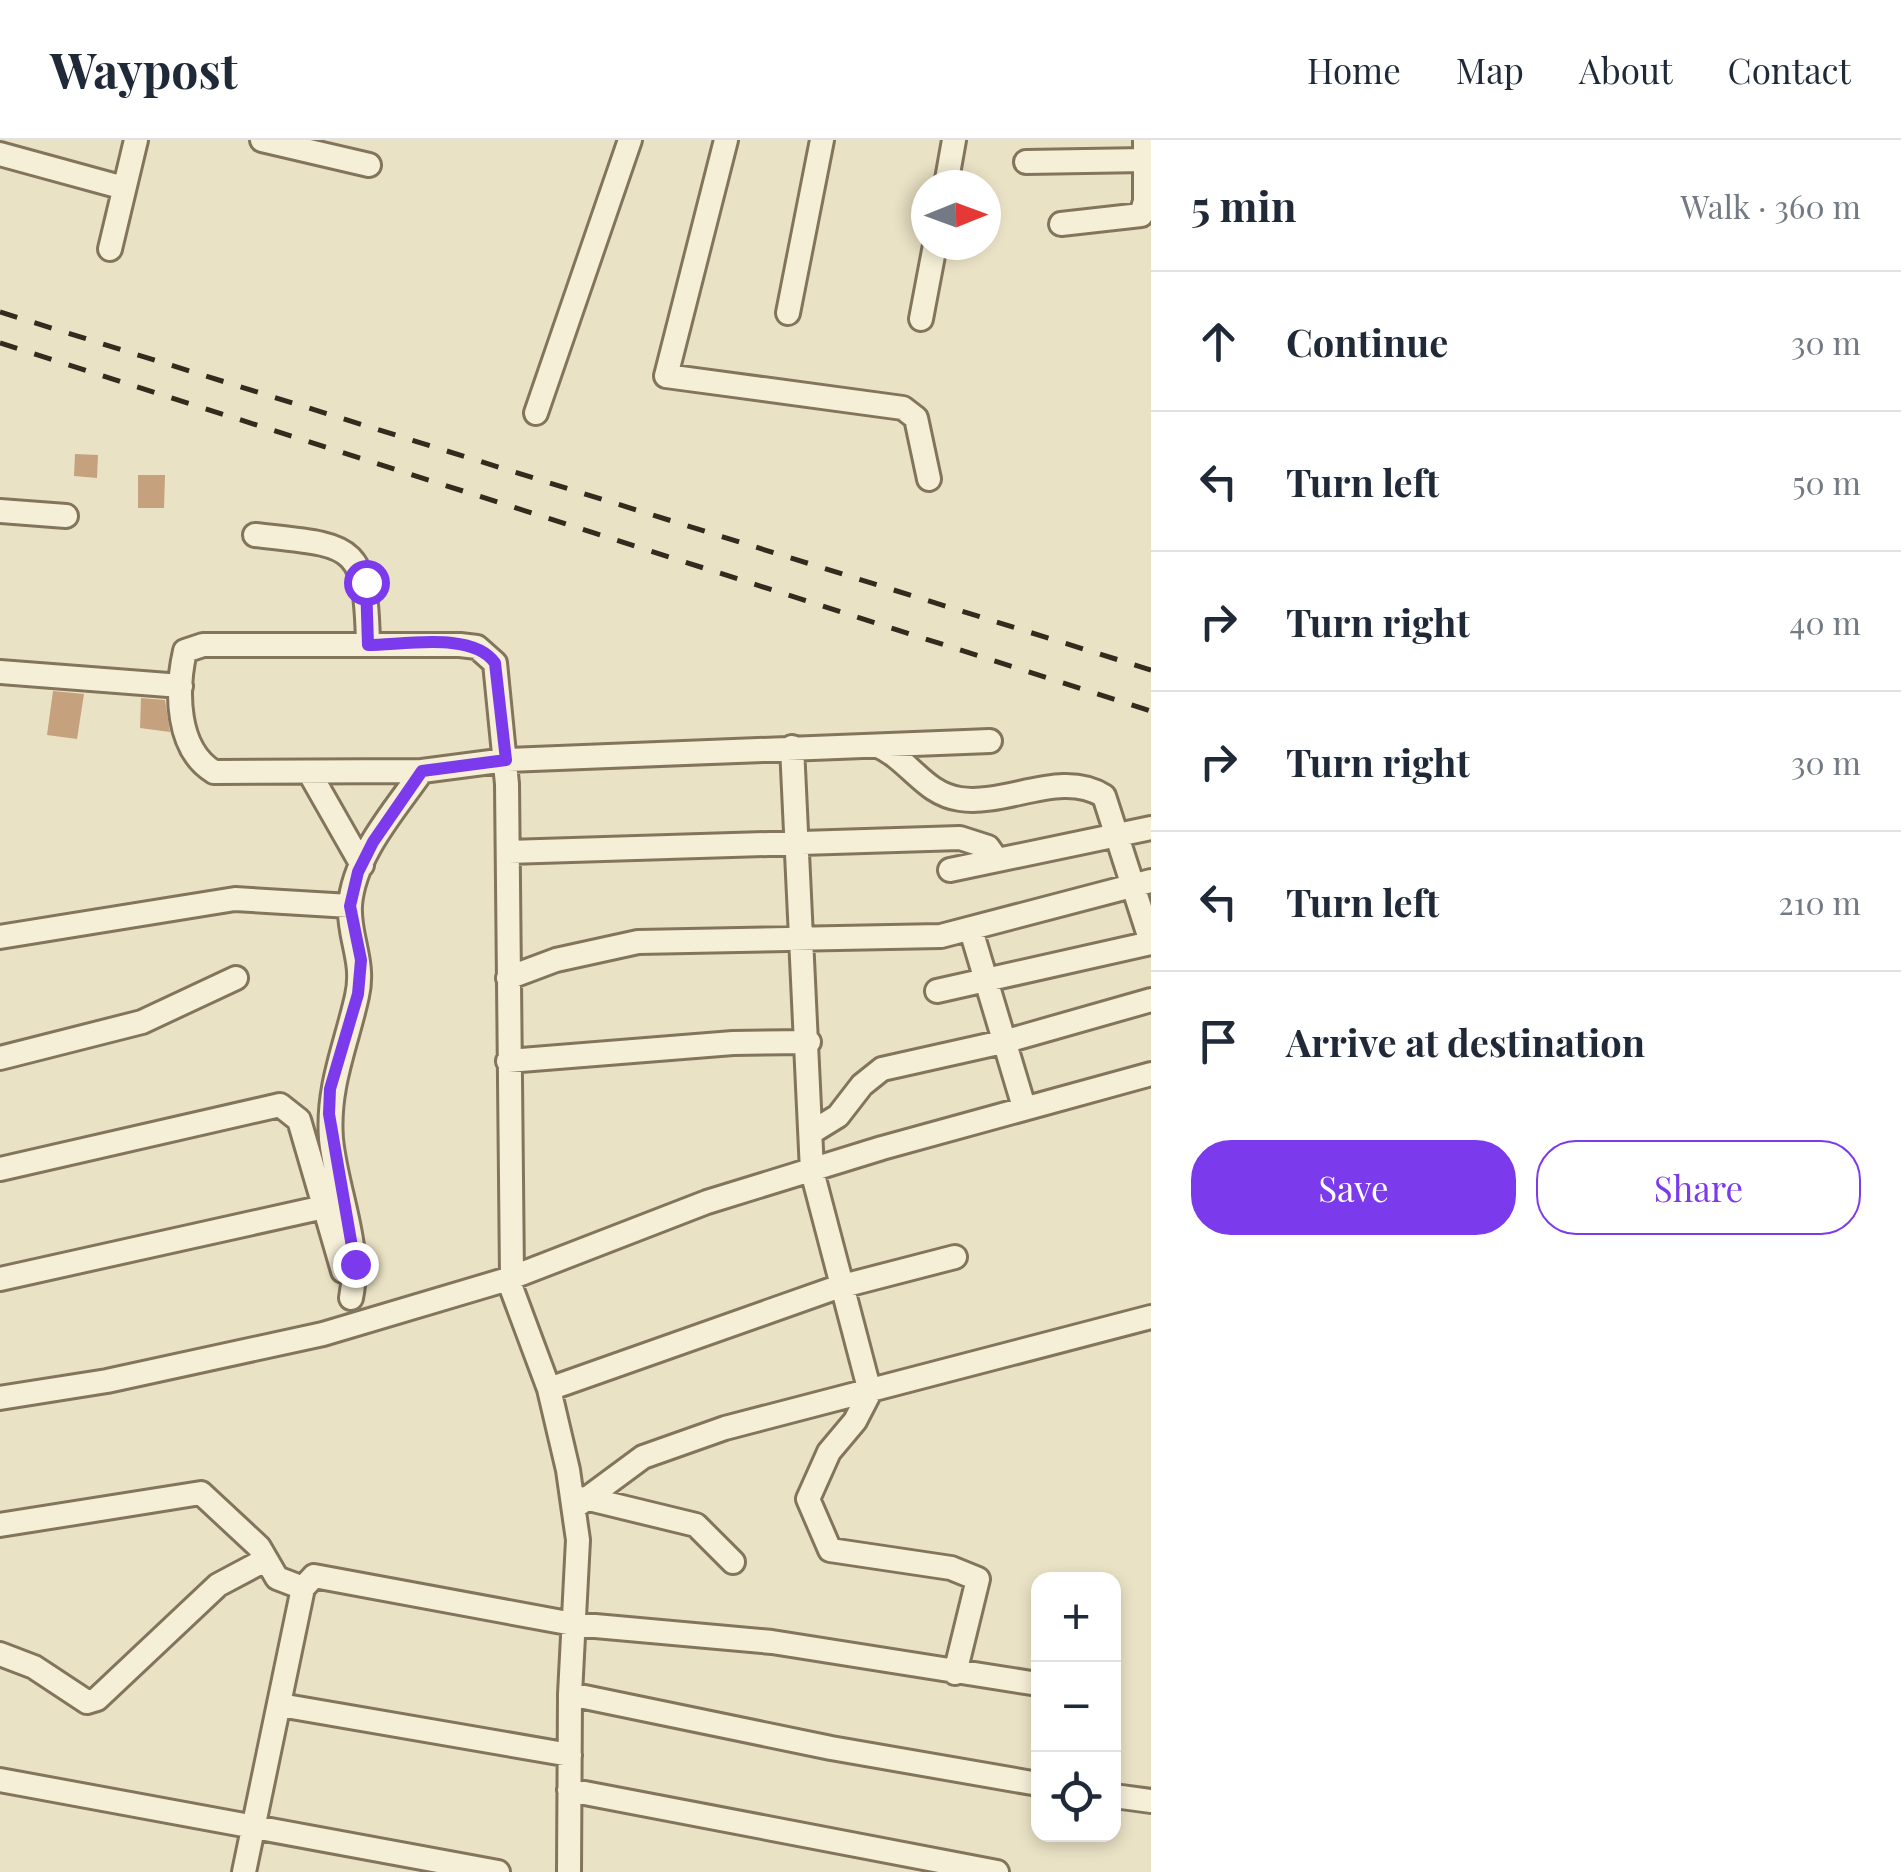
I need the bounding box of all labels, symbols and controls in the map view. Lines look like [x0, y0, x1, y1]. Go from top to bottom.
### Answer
text: Waypost [50, 37, 238, 101]
text: Home [1307, 46, 1401, 93]
text: Map [1456, 46, 1524, 93]
text: About [1579, 46, 1673, 93]
text: Contact [1728, 46, 1851, 93]
north arrow [911, 170, 1001, 260]
text: 5 min [1191, 177, 1296, 233]
text: Walk · 360 m [1680, 184, 1861, 227]
icon: ahead [1191, 314, 1246, 369]
text: Continue [1286, 316, 1448, 367]
text: 30 m [1791, 320, 1861, 363]
icon: left [1191, 454, 1246, 509]
text: Turn left [1286, 456, 1439, 507]
text: 50 m [1792, 460, 1861, 503]
route start [344, 560, 390, 606]
icon: right [1191, 594, 1246, 649]
text: Turn right [1286, 596, 1470, 647]
text: 40 m [1790, 600, 1861, 643]
icon: right [1191, 734, 1246, 789]
text: Turn right [1286, 736, 1470, 787]
text: 30 m [1791, 740, 1861, 783]
icon: left [1191, 874, 1246, 929]
text: Turn left [1286, 876, 1439, 927]
text: 210 m [1778, 880, 1861, 923]
icon: arrive [1191, 1014, 1246, 1069]
text: Arrive at destination [1286, 1016, 1645, 1067]
button: Save [1191, 1140, 1516, 1235]
button: Share [1536, 1140, 1861, 1235]
route end [333, 1242, 379, 1288]
map controls [1031, 1572, 1121, 1842]
button: + [1031, 1572, 1121, 1662]
button: − [1031, 1662, 1121, 1752]
button: locate [1031, 1752, 1121, 1842]

